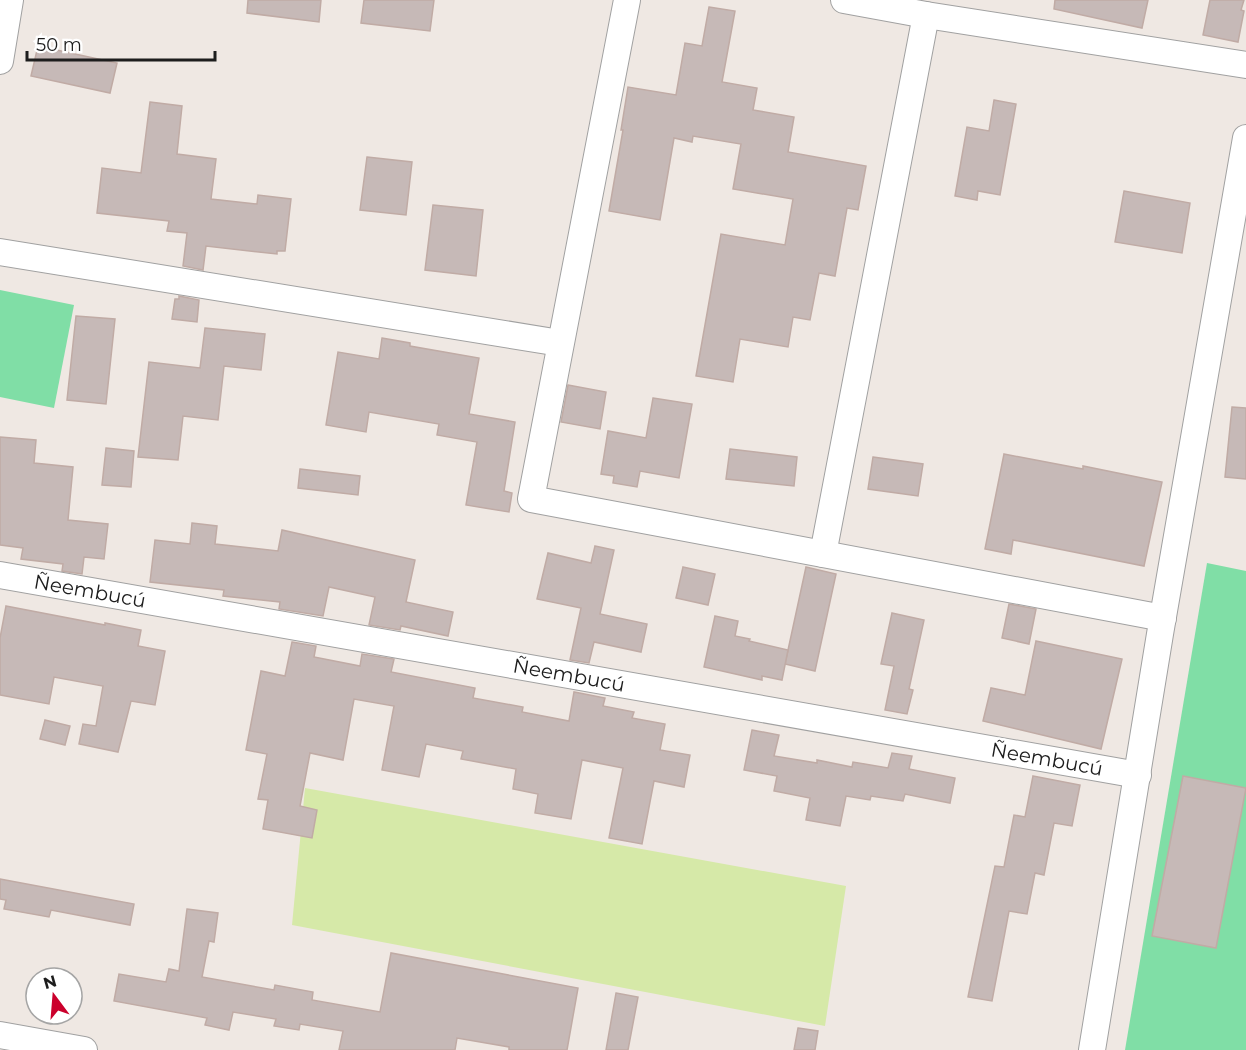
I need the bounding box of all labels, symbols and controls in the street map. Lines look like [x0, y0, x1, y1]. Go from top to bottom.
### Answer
scale bar [27, 24, 214, 62]
text: 50 m [36, 34, 82, 56]
street label: Ñeembucú [32, 569, 148, 613]
street label: Ñeembucú [511, 653, 627, 697]
street label: Ñeembucú [989, 737, 1105, 781]
north arrow [24, 966, 84, 1026]
text: N [41, 971, 59, 993]

